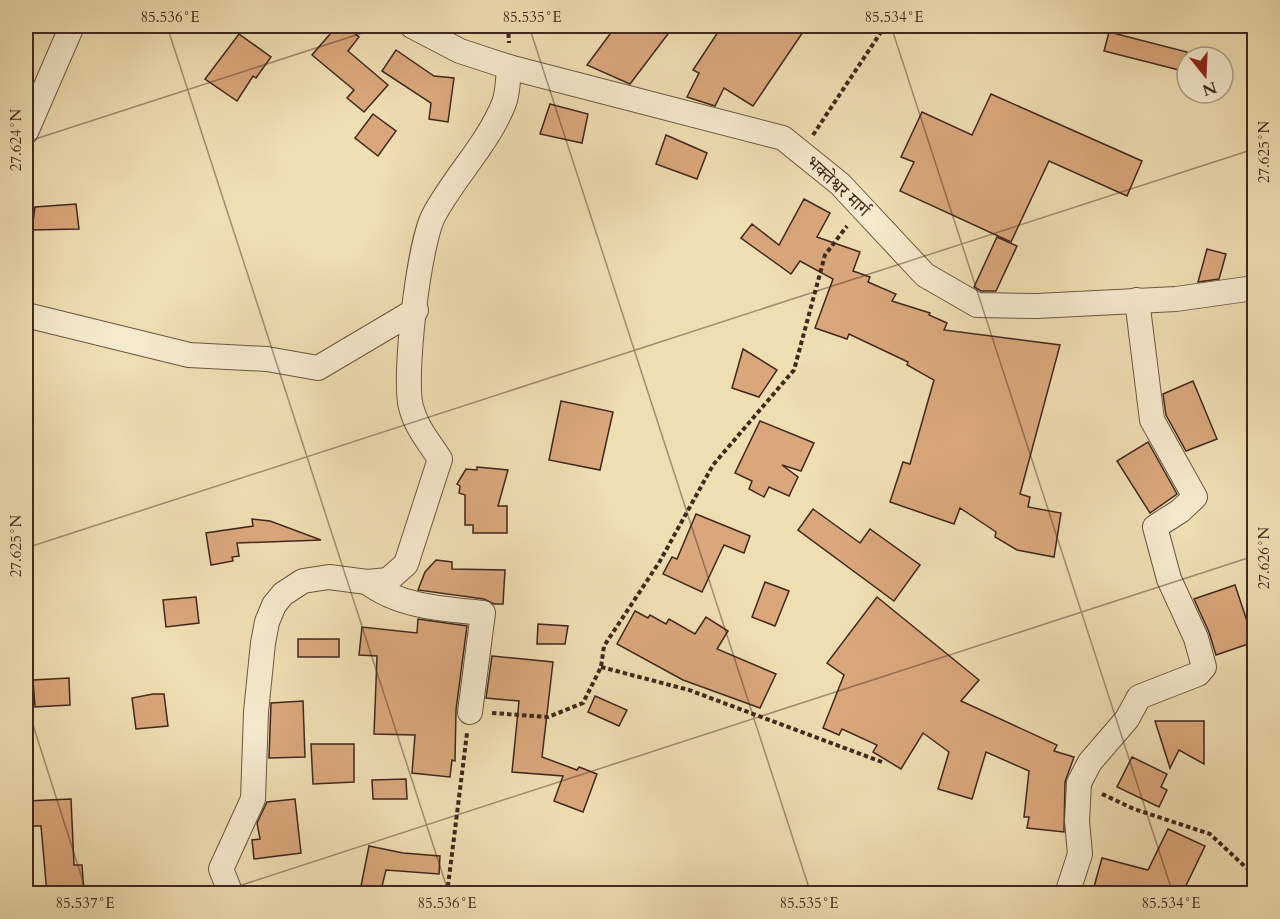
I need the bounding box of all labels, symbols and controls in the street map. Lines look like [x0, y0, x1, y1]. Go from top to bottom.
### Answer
text: 85.536°E [140, 7, 200, 27]
text: 85.535°E [502, 7, 562, 27]
text: 85.534°E [864, 7, 924, 27]
north arrow [1175, 45, 1235, 105]
text: N [1199, 76, 1219, 101]
text: 27.624°N [6, 108, 26, 171]
text: 27.625°N [1254, 120, 1274, 183]
street label: भक्तेश्वर मार्ग [800, 150, 876, 224]
text: 27.625°N [6, 514, 26, 577]
text: 27.626°N [1254, 526, 1274, 589]
text: 85.537°E [55, 893, 115, 913]
text: 85.536°E [417, 893, 477, 913]
text: 85.535°E [779, 893, 839, 913]
text: 85.534°E [1141, 893, 1201, 913]

